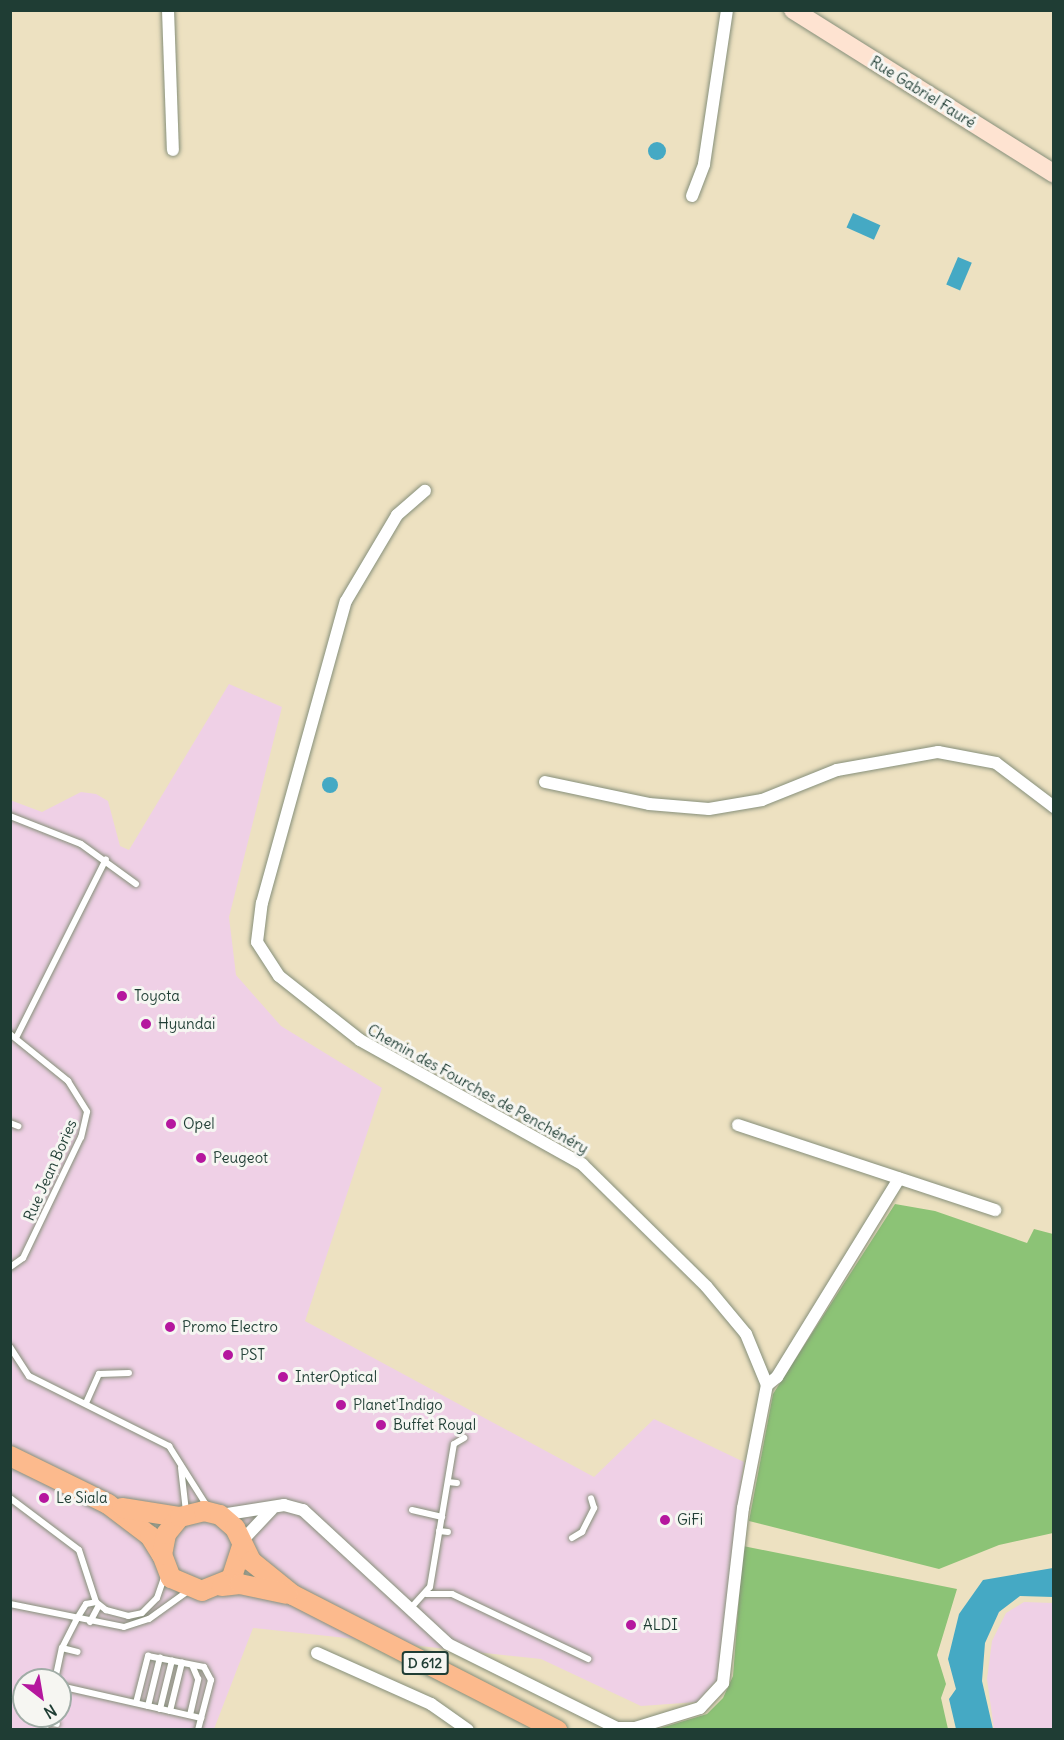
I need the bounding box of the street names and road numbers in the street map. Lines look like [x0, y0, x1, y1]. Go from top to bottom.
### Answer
street label: Rue Gabriel Fauré [867, 52, 979, 132]
street label: Chemin des Fourches de Penchénéry [364, 1021, 592, 1157]
street label: Rue Jean Bories [20, 1117, 80, 1223]
road number: D 612 [401, 1652, 449, 1674]

